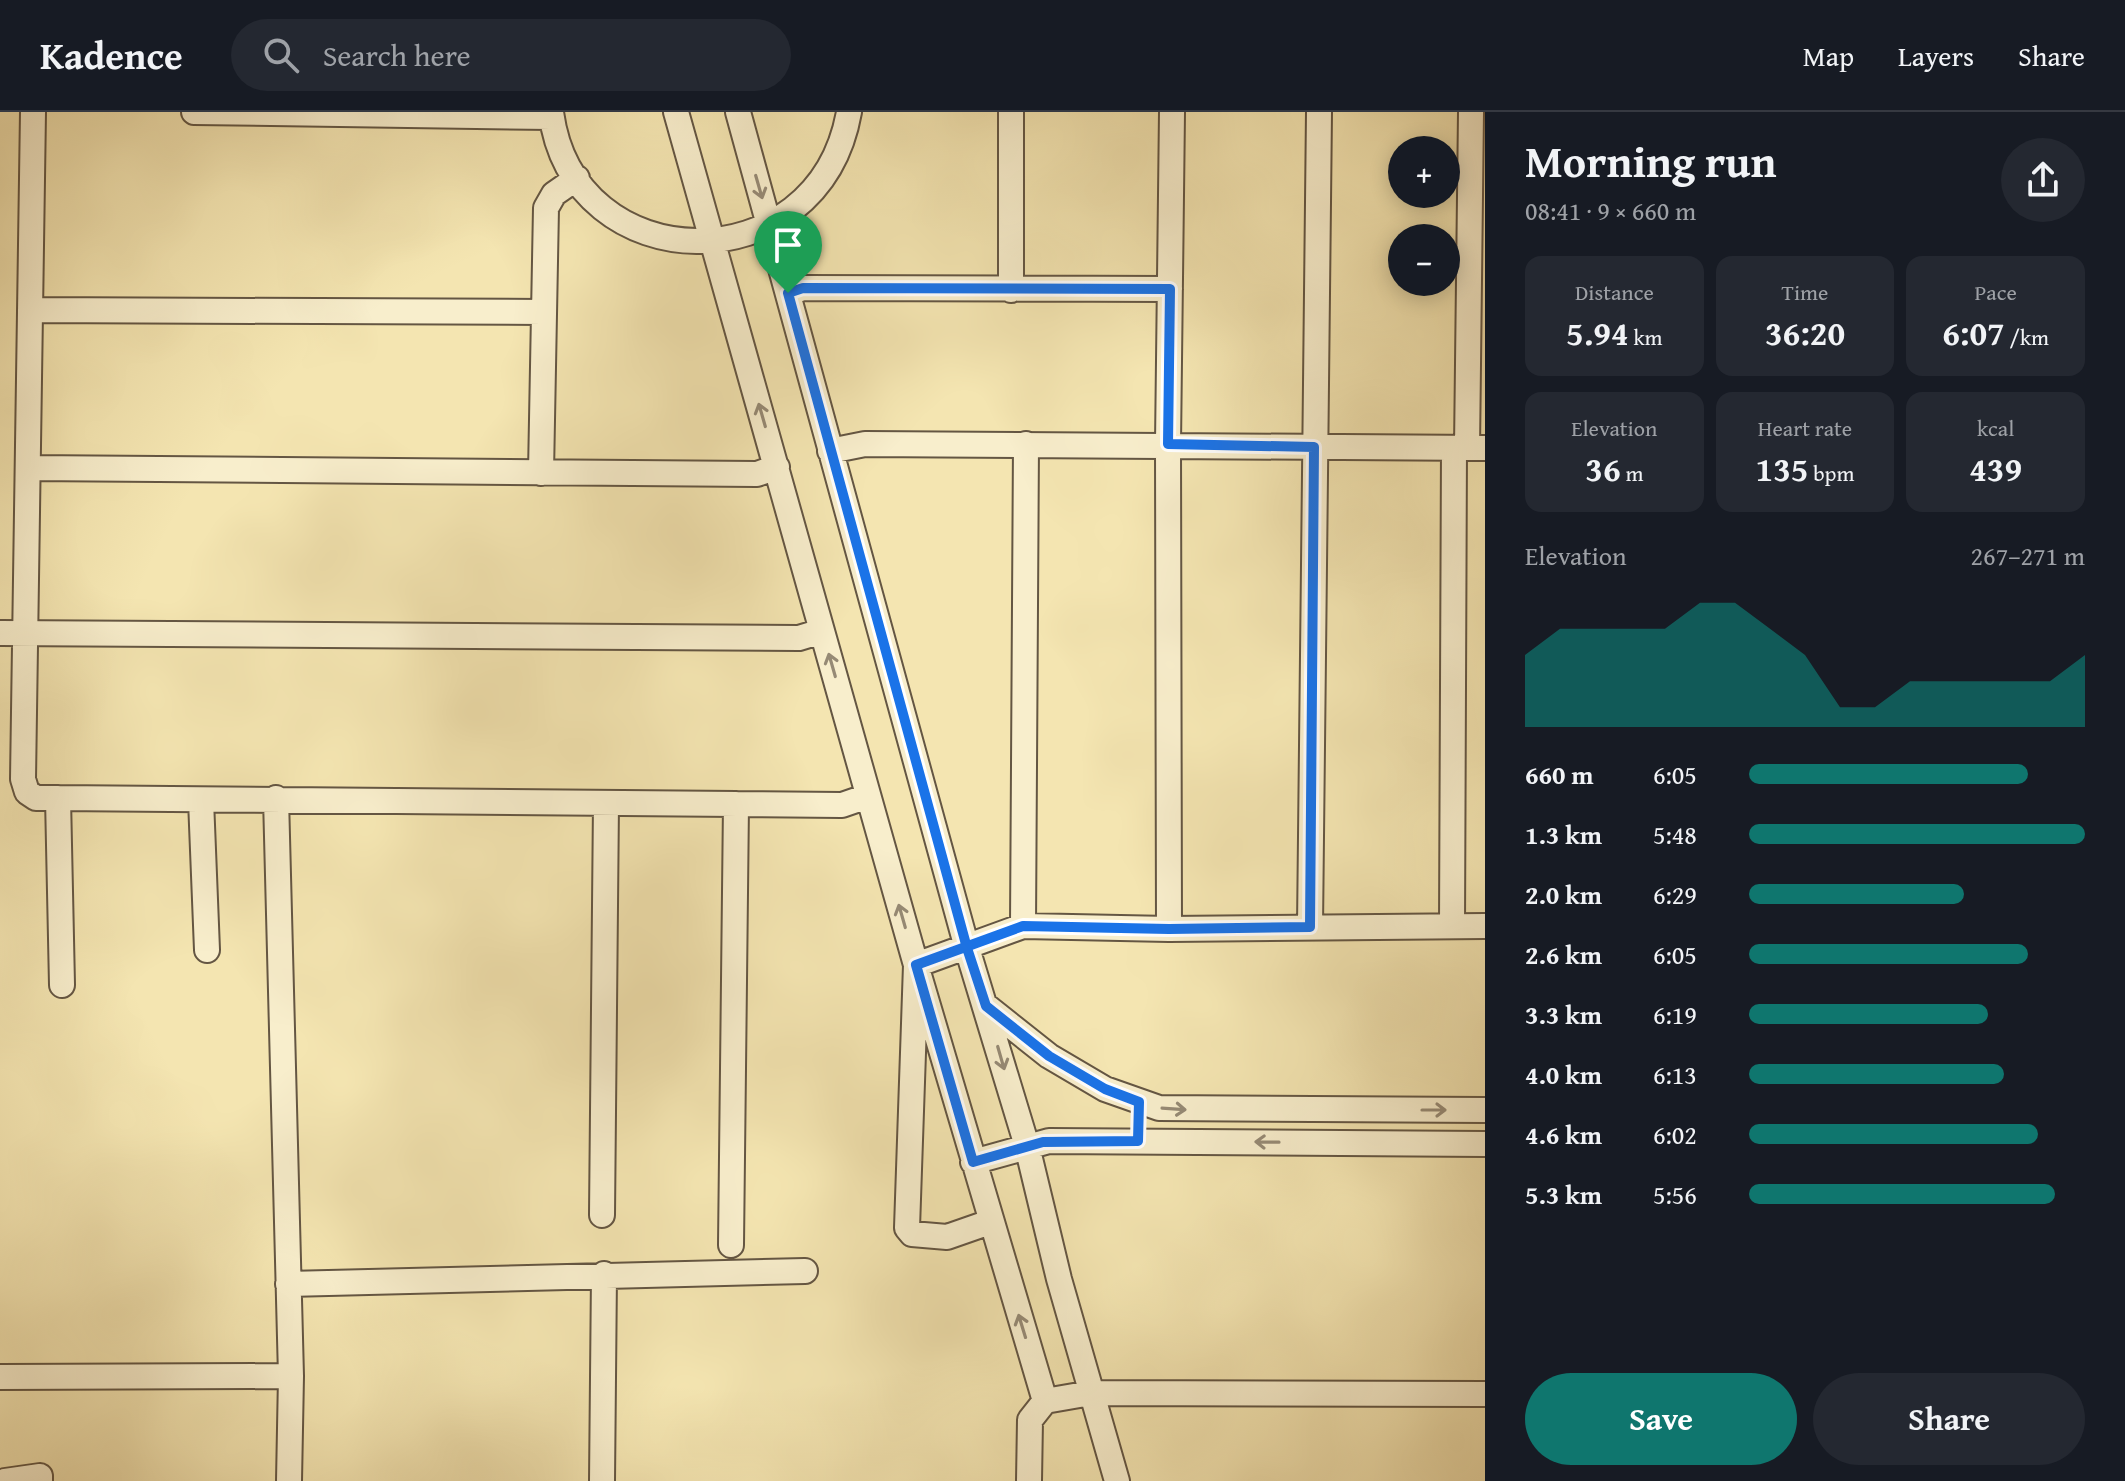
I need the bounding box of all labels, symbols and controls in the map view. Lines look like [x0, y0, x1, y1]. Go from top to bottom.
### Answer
search box [231, 19, 791, 91]
text: Kadence [40, 27, 183, 83]
icon: search [259, 33, 303, 77]
text: Search here [323, 33, 471, 77]
text: Map [1803, 35, 1854, 76]
text: Layers [1898, 35, 1974, 76]
text: Share [2018, 35, 2085, 76]
text: Morning run [1525, 129, 1776, 193]
map controls [1388, 136, 1460, 296]
button: + [1388, 136, 1460, 208]
button: share [2001, 138, 2085, 222]
one-way arrow [752, 174, 767, 200]
text: 08:41 · 9 × 660 m [1525, 191, 1696, 230]
pin [754, 211, 822, 293]
icon: arrive [766, 223, 810, 267]
button: − [1388, 224, 1460, 296]
text: Distance [1575, 276, 1654, 308]
text: Time [1782, 276, 1828, 308]
text: Pace [1975, 276, 2017, 308]
text: 5.94 [1566, 308, 1629, 357]
text: 36:20 [1765, 308, 1845, 357]
text: 6:07 [1942, 308, 2005, 357]
text: km [1629, 321, 1663, 353]
text: /km [2005, 321, 2049, 353]
one-way arrow [754, 402, 769, 428]
text: Elevation [1571, 412, 1657, 444]
text: Heart rate [1758, 412, 1852, 444]
text: kcal [1977, 412, 2014, 444]
text: 36 [1585, 444, 1621, 493]
text: 135 [1756, 444, 1808, 493]
text: 439 [1969, 444, 2022, 493]
text: m [1621, 457, 1643, 489]
text: bpm [1808, 457, 1854, 489]
text: Elevation [1525, 536, 1627, 575]
text: 267–271 m [1971, 536, 2085, 575]
one-way arrow [823, 653, 838, 679]
text: 660 m [1525, 755, 1593, 794]
text: 6:05 [1653, 755, 1697, 794]
text: 1.3 km [1525, 815, 1602, 854]
text: 5:48 [1653, 815, 1697, 854]
text: 2.0 km [1525, 875, 1602, 914]
text: 6:29 [1653, 875, 1697, 914]
one-way arrow [894, 903, 909, 929]
text: 2.6 km [1525, 935, 1602, 974]
text: 6:05 [1653, 935, 1697, 974]
text: 3.3 km [1525, 995, 1602, 1034]
text: 6:19 [1653, 995, 1697, 1034]
one-way arrow [995, 1045, 1009, 1070]
text: 4.0 km [1525, 1055, 1602, 1094]
text: 6:13 [1653, 1055, 1697, 1094]
one-way arrow [1160, 1102, 1187, 1117]
one-way arrow [1420, 1102, 1447, 1118]
text: 4.6 km [1525, 1115, 1602, 1154]
text: 6:02 [1653, 1115, 1697, 1154]
one-way arrow [1254, 1135, 1281, 1150]
text: 5.3 km [1525, 1175, 1602, 1214]
text: 5:56 [1653, 1175, 1697, 1214]
one-way arrow [1014, 1314, 1029, 1340]
button: Save [1525, 1373, 1797, 1465]
button: Share [1813, 1373, 2085, 1465]

